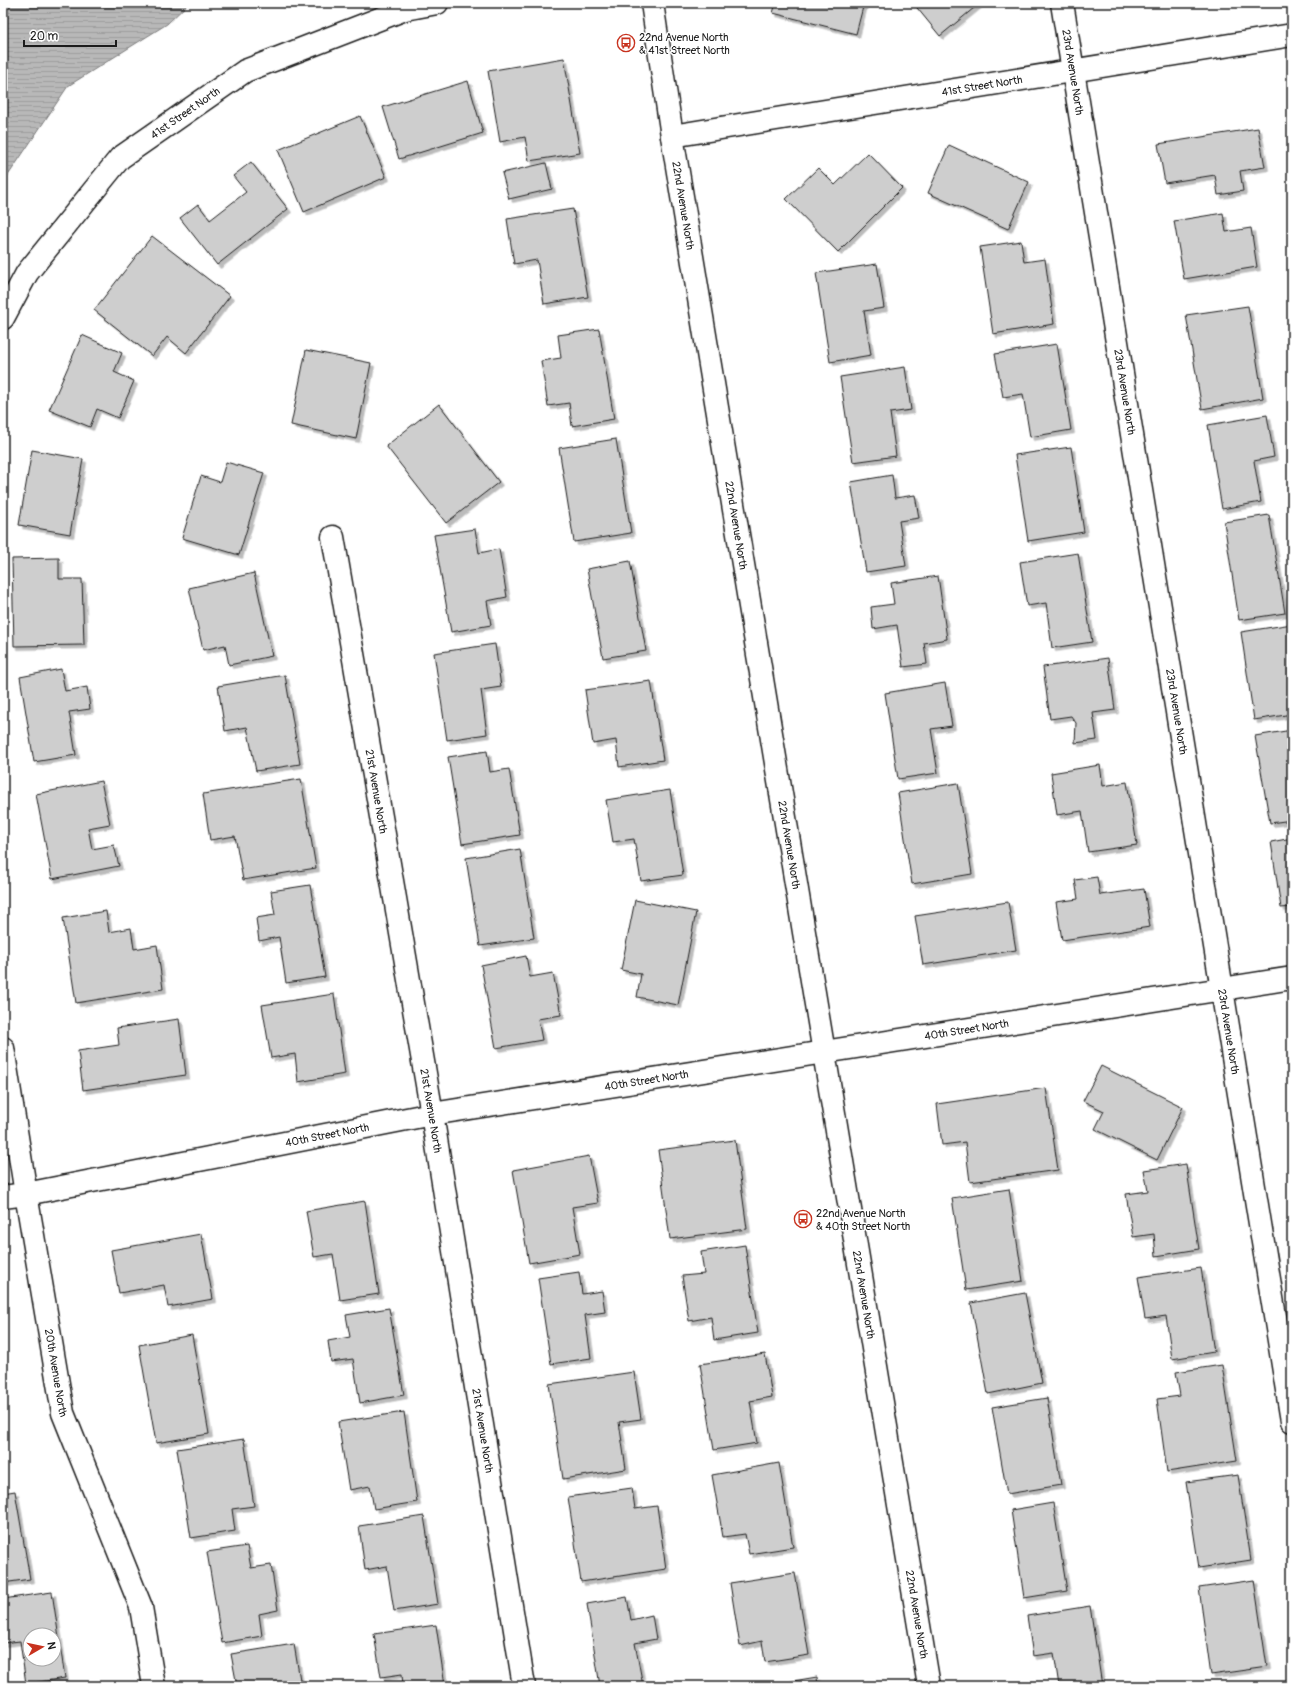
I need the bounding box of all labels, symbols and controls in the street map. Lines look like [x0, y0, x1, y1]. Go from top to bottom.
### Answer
scale bar [24, 22, 116, 48]
street label: 23rd Avenue North [1059, 28, 1086, 116]
text: 20 m [30, 29, 59, 44]
place label: 22nd Avenue North & 41st Street North [639, 31, 730, 57]
bus stop icon: 22nd Avenue North & 41st Street North [616, 33, 636, 53]
street label: 41st Street North [941, 73, 1023, 99]
street label: 41st Street North [148, 85, 222, 142]
street label: 22nd Avenue North [669, 160, 697, 251]
street label: 23rd Avenue North [1111, 348, 1138, 436]
street label: 22nd Avenue North [722, 480, 750, 570]
street label: 23rd Avenue North [1163, 668, 1190, 756]
street label: 21st Avenue North [363, 748, 390, 835]
street label: 22nd Avenue North [775, 800, 803, 890]
street label: 23rd Avenue North [1215, 988, 1242, 1075]
street label: 40th Street North [923, 1017, 1009, 1043]
street label: 21st Avenue North [417, 1068, 444, 1154]
street label: 40th Street North [603, 1068, 689, 1094]
street label: 40th Street North [284, 1121, 370, 1150]
place label: 22nd Avenue North & 40th Street North [816, 1207, 910, 1233]
bus stop icon: 22nd Avenue North & 40th Street North [793, 1209, 813, 1229]
street label: 22nd Avenue North [850, 1250, 877, 1340]
street label: 20th Avenue North [42, 1328, 70, 1419]
street label: 21st Avenue North [469, 1387, 496, 1474]
street label: 22nd Avenue North [903, 1569, 930, 1660]
north arrow [22, 1627, 62, 1667]
text: N [44, 1641, 58, 1651]

